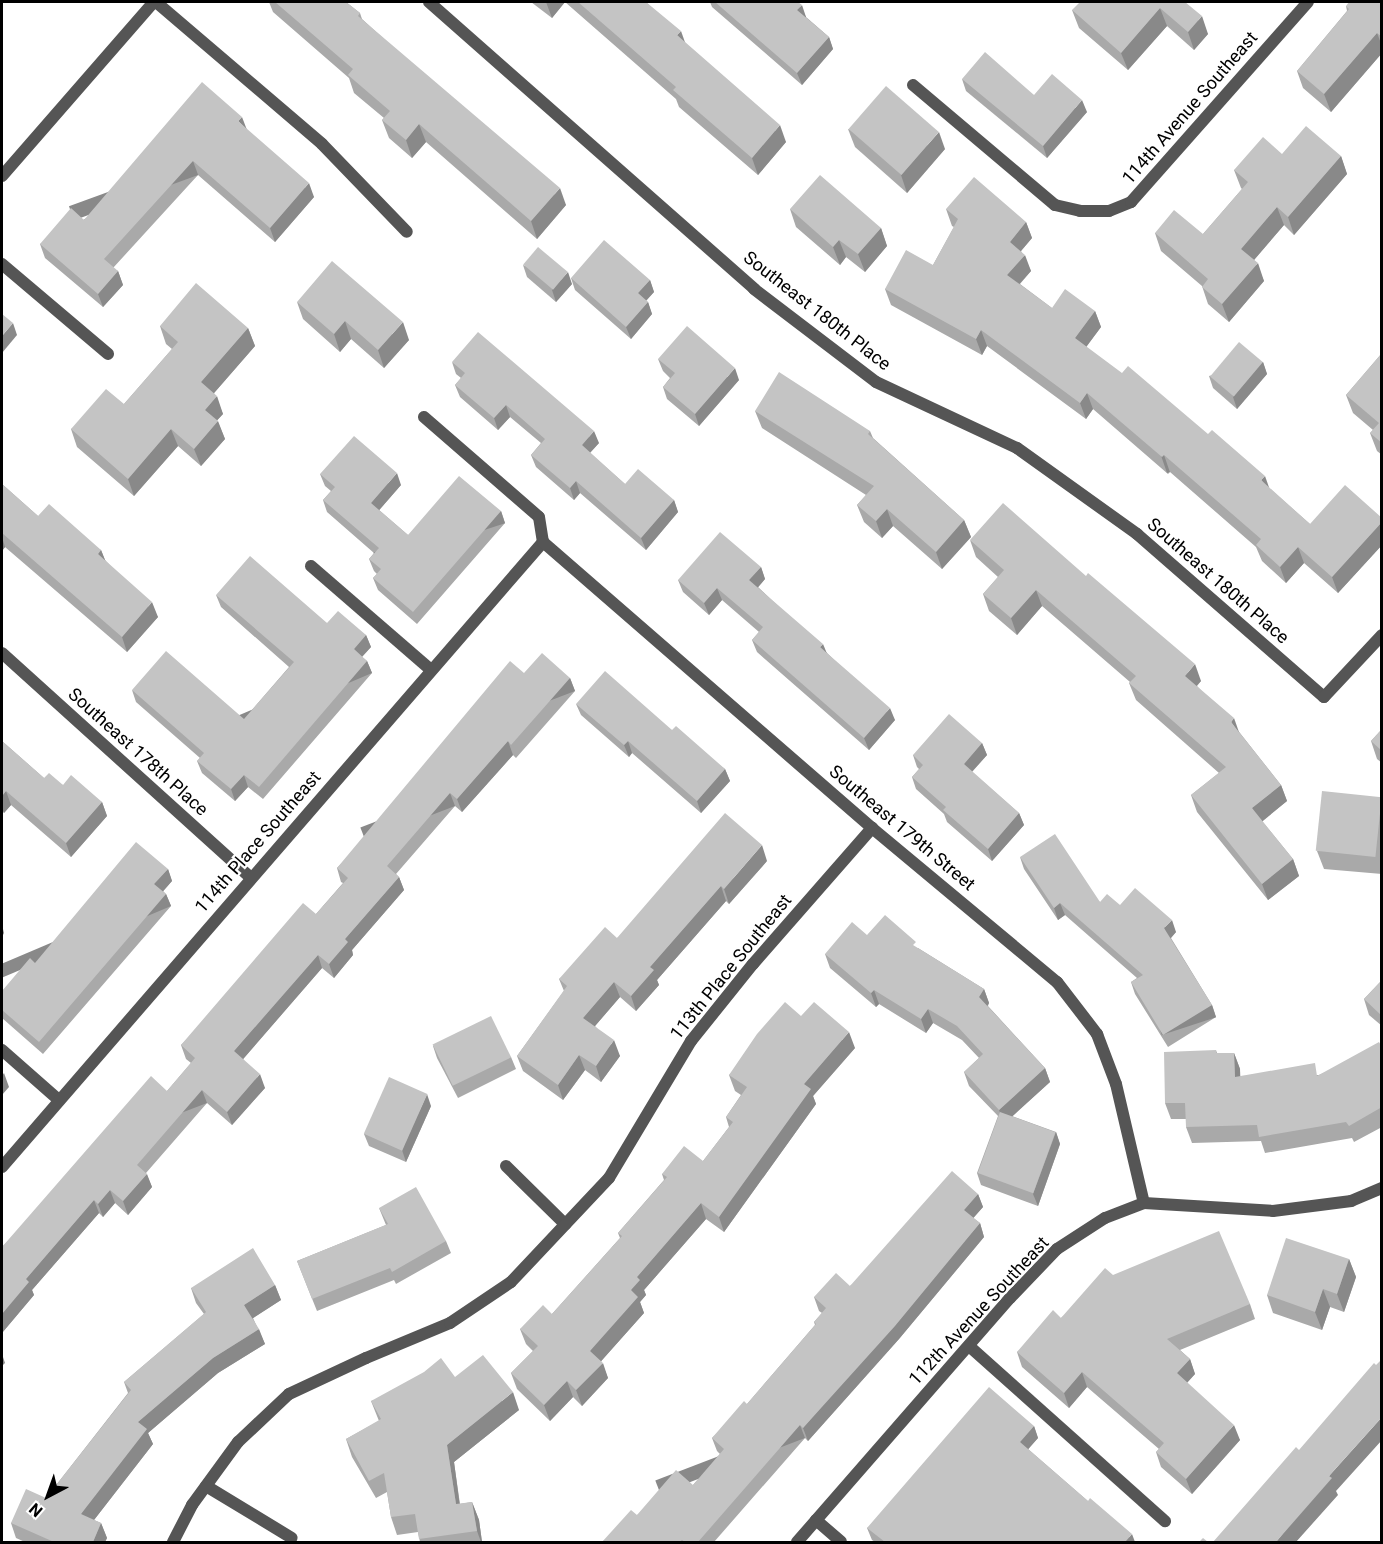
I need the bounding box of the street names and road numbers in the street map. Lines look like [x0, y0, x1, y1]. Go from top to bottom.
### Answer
street label: 114th Avenue Southeast [1118, 27, 1262, 189]
street label: Southeast 180th Place [739, 247, 895, 375]
street label: Southeast 180th Place [1143, 514, 1293, 648]
street label: Southeast 178th Place [64, 683, 212, 821]
street label: Southeast 179th Street [825, 761, 979, 895]
street label: 114th Place Southeast [191, 767, 325, 917]
street label: 113th Place Southeast [666, 890, 796, 1044]
street label: 112th Avenue Southeast [905, 1232, 1053, 1390]

